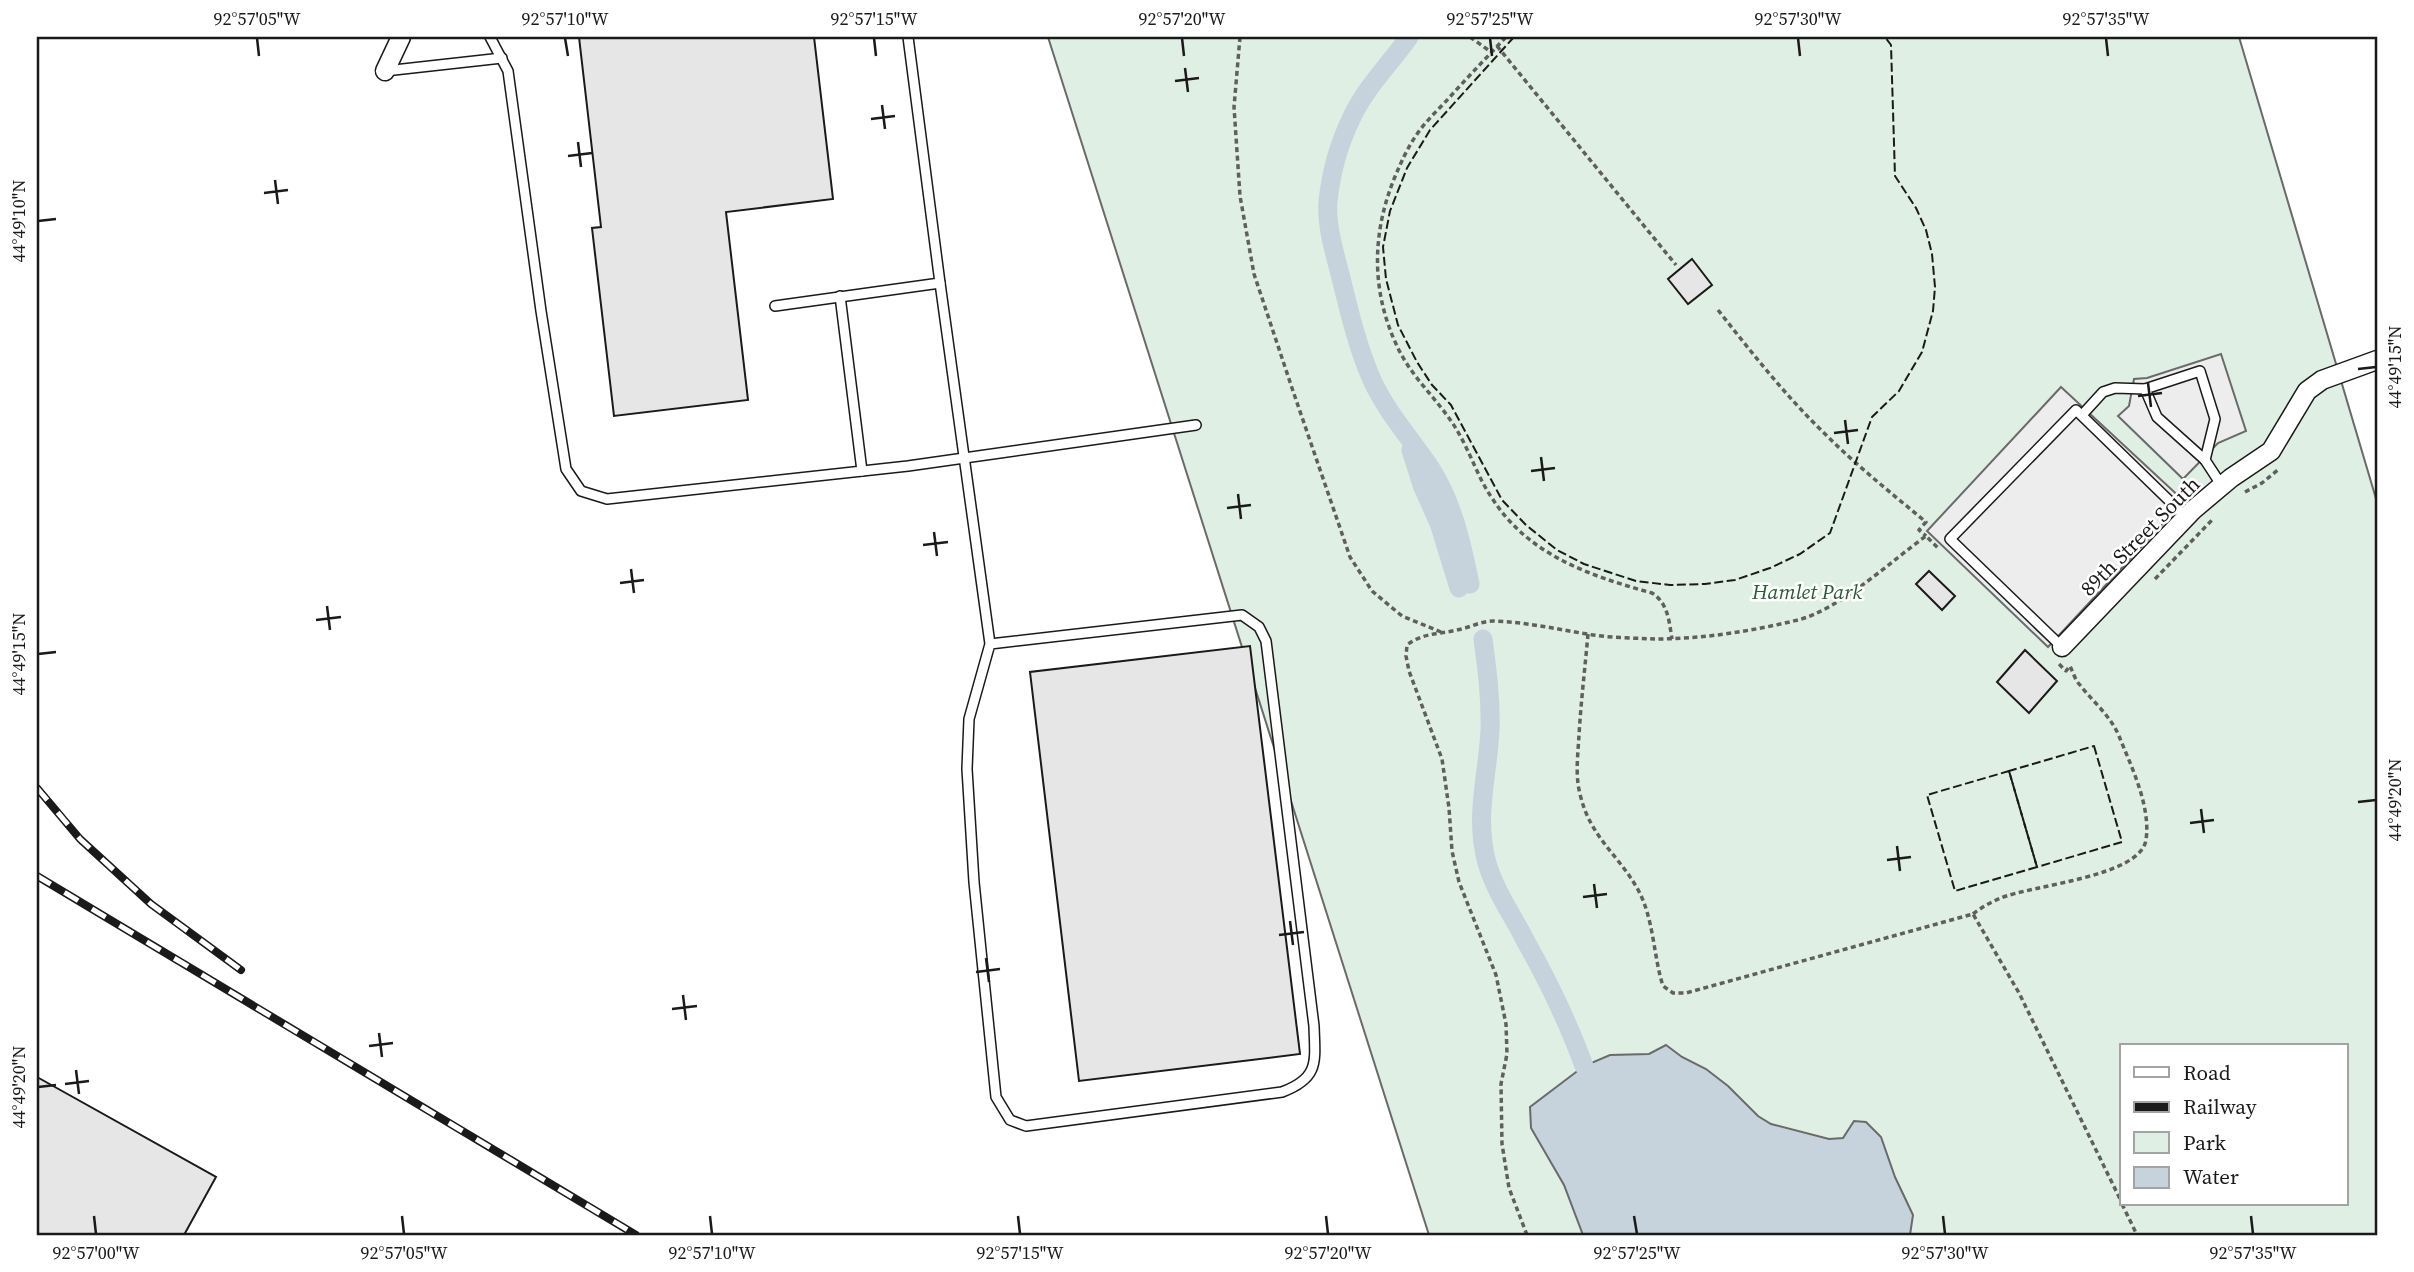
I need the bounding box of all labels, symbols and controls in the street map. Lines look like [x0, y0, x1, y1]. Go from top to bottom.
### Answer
text: 92°57'05"W [214, 6, 301, 31]
text: 92°57'10"W [522, 6, 609, 31]
text: 92°57'15"W [831, 6, 918, 31]
text: 92°57'20"W [1139, 6, 1226, 31]
text: 92°57'25"W [1447, 6, 1534, 31]
text: 92°57'30"W [1755, 6, 1842, 31]
text: 92°57'35"W [2063, 6, 2150, 31]
text: 44°49'10"N [6, 180, 31, 262]
text: 44°49'15"N [2382, 326, 2407, 408]
street label: 89th Street South [2074, 470, 2206, 602]
park label: Hamlet Park [1751, 577, 1862, 606]
text: 44°49'15"N [6, 613, 31, 695]
text: 44°49'20"N [2382, 759, 2407, 841]
legend [2120, 1044, 2348, 1206]
text: 44°49'20"N [6, 1046, 31, 1128]
text: Road [2183, 1058, 2231, 1087]
text: Railway [2183, 1092, 2257, 1121]
text: Park [2183, 1128, 2227, 1157]
text: Water [2183, 1162, 2239, 1191]
text: 92°57'00"W [53, 1240, 140, 1265]
text: 92°57'05"W [361, 1240, 448, 1265]
text: 92°57'10"W [669, 1240, 756, 1265]
text: 92°57'15"W [977, 1240, 1064, 1265]
text: 92°57'20"W [1285, 1240, 1372, 1265]
text: 92°57'25"W [1594, 1240, 1681, 1265]
text: 92°57'30"W [1902, 1240, 1989, 1265]
text: 92°57'35"W [2210, 1240, 2297, 1265]

